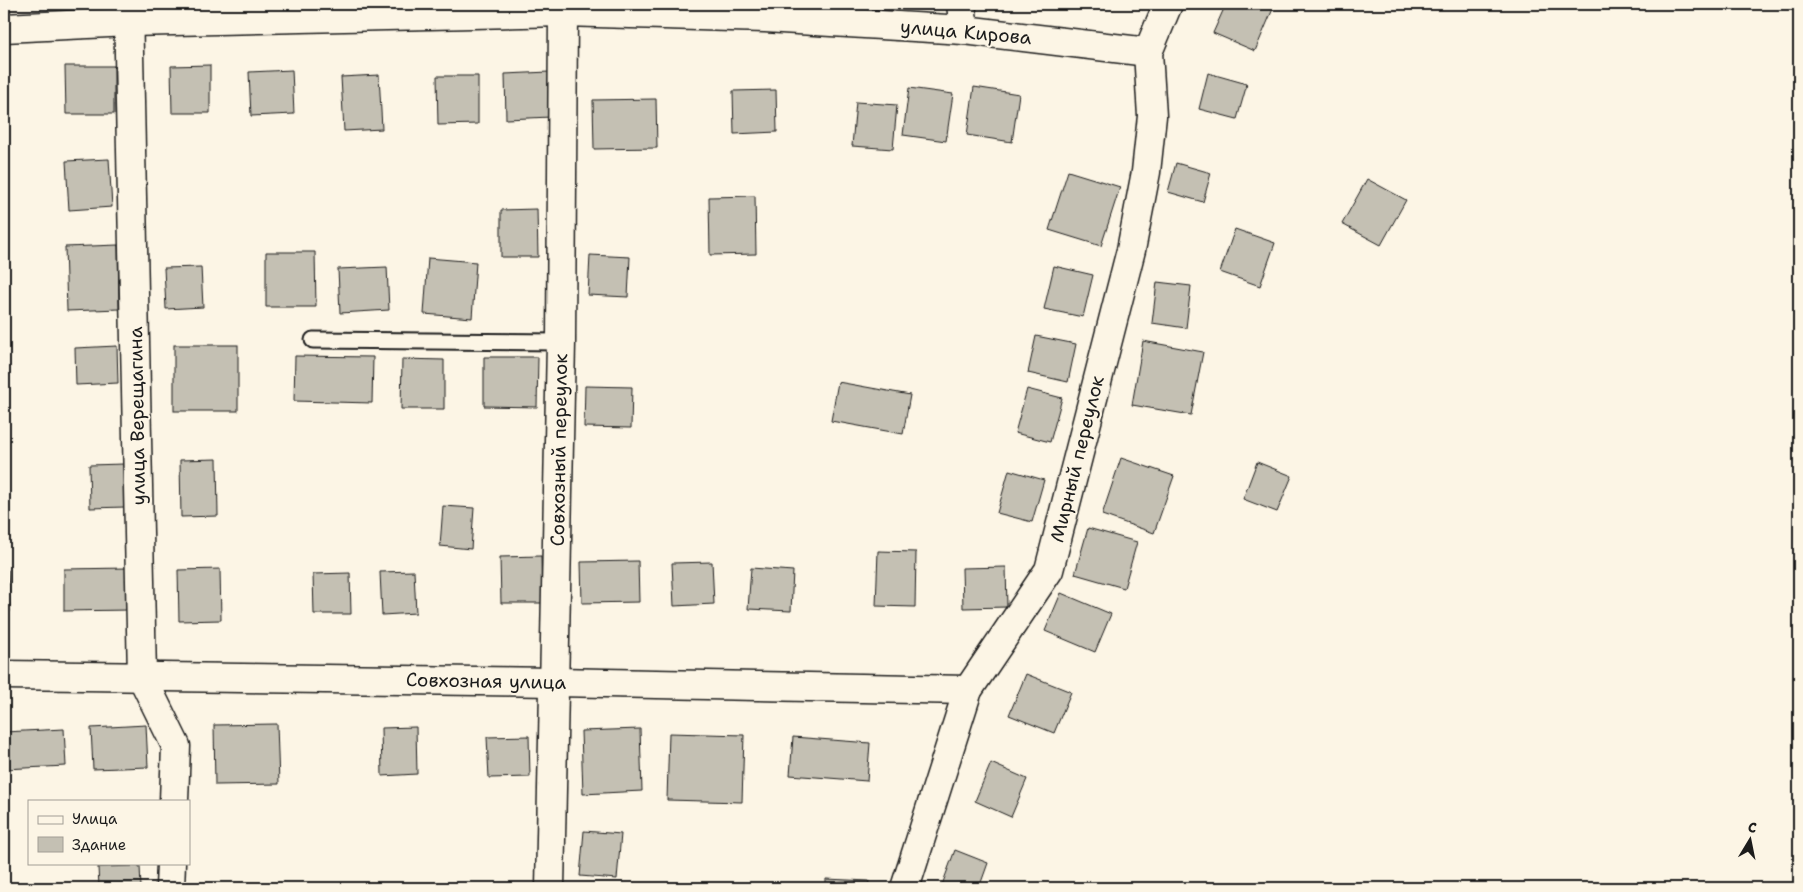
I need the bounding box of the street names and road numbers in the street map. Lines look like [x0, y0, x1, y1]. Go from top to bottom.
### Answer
street label: улица Кирова [899, 14, 1033, 50]
street label: улица Верещагина [123, 326, 151, 506]
street label: Совхозный переулок [545, 353, 573, 547]
street label: Мирный переулок [1044, 373, 1110, 545]
street label: Совхозная улица [406, 667, 567, 695]

